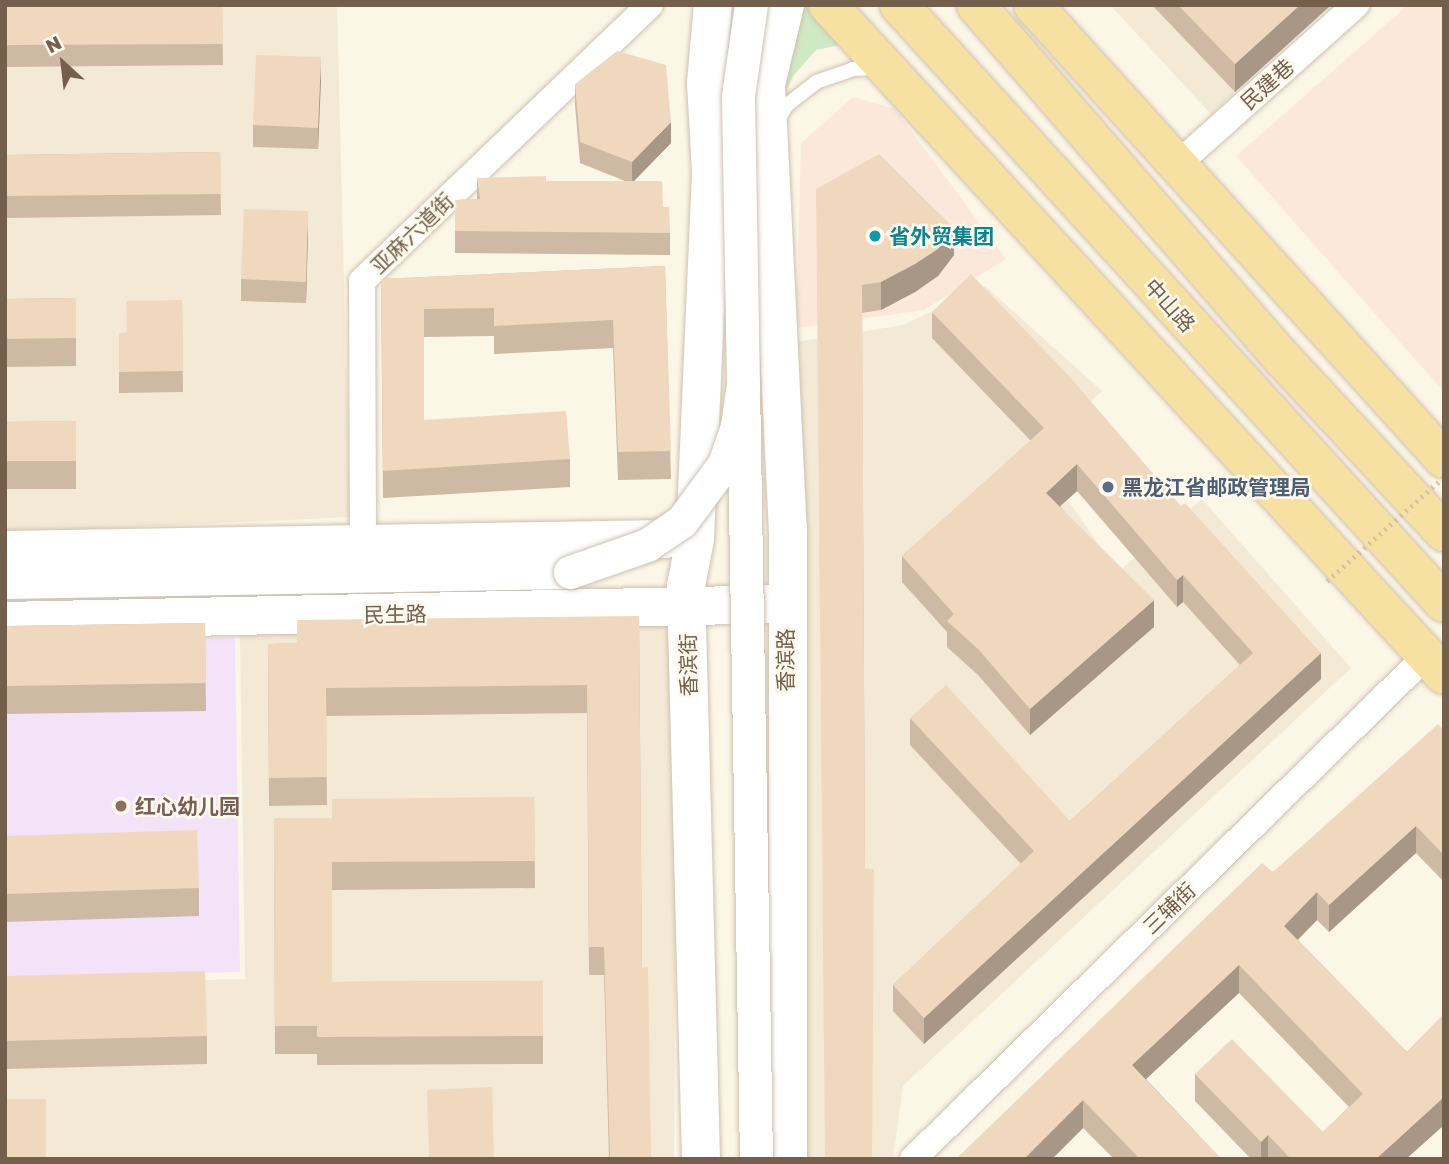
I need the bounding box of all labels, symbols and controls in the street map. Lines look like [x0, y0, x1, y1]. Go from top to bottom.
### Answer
north arrow [28, 28, 98, 98]
text: N [42, 30, 65, 57]
street label: 民建巷 [1235, 54, 1299, 114]
street label: 亚麻六道街 [365, 187, 459, 279]
place label: 省外贸集团 [889, 223, 994, 249]
marker: 省外贸集团 [867, 228, 883, 244]
street label: 中山路 [1140, 273, 1200, 337]
place label: 黑龙江省邮政管理局 [1122, 474, 1311, 500]
marker: 黑龙江省邮政管理局 [1100, 479, 1116, 495]
street label: 民生路 [363, 601, 427, 627]
street label: 香滨路 [772, 629, 798, 691]
street label: 香滨街 [675, 633, 701, 697]
place label: 红心幼儿园 [135, 793, 240, 819]
marker: 红心幼儿园 [113, 798, 129, 814]
street label: 三辅街 [1138, 877, 1200, 939]

